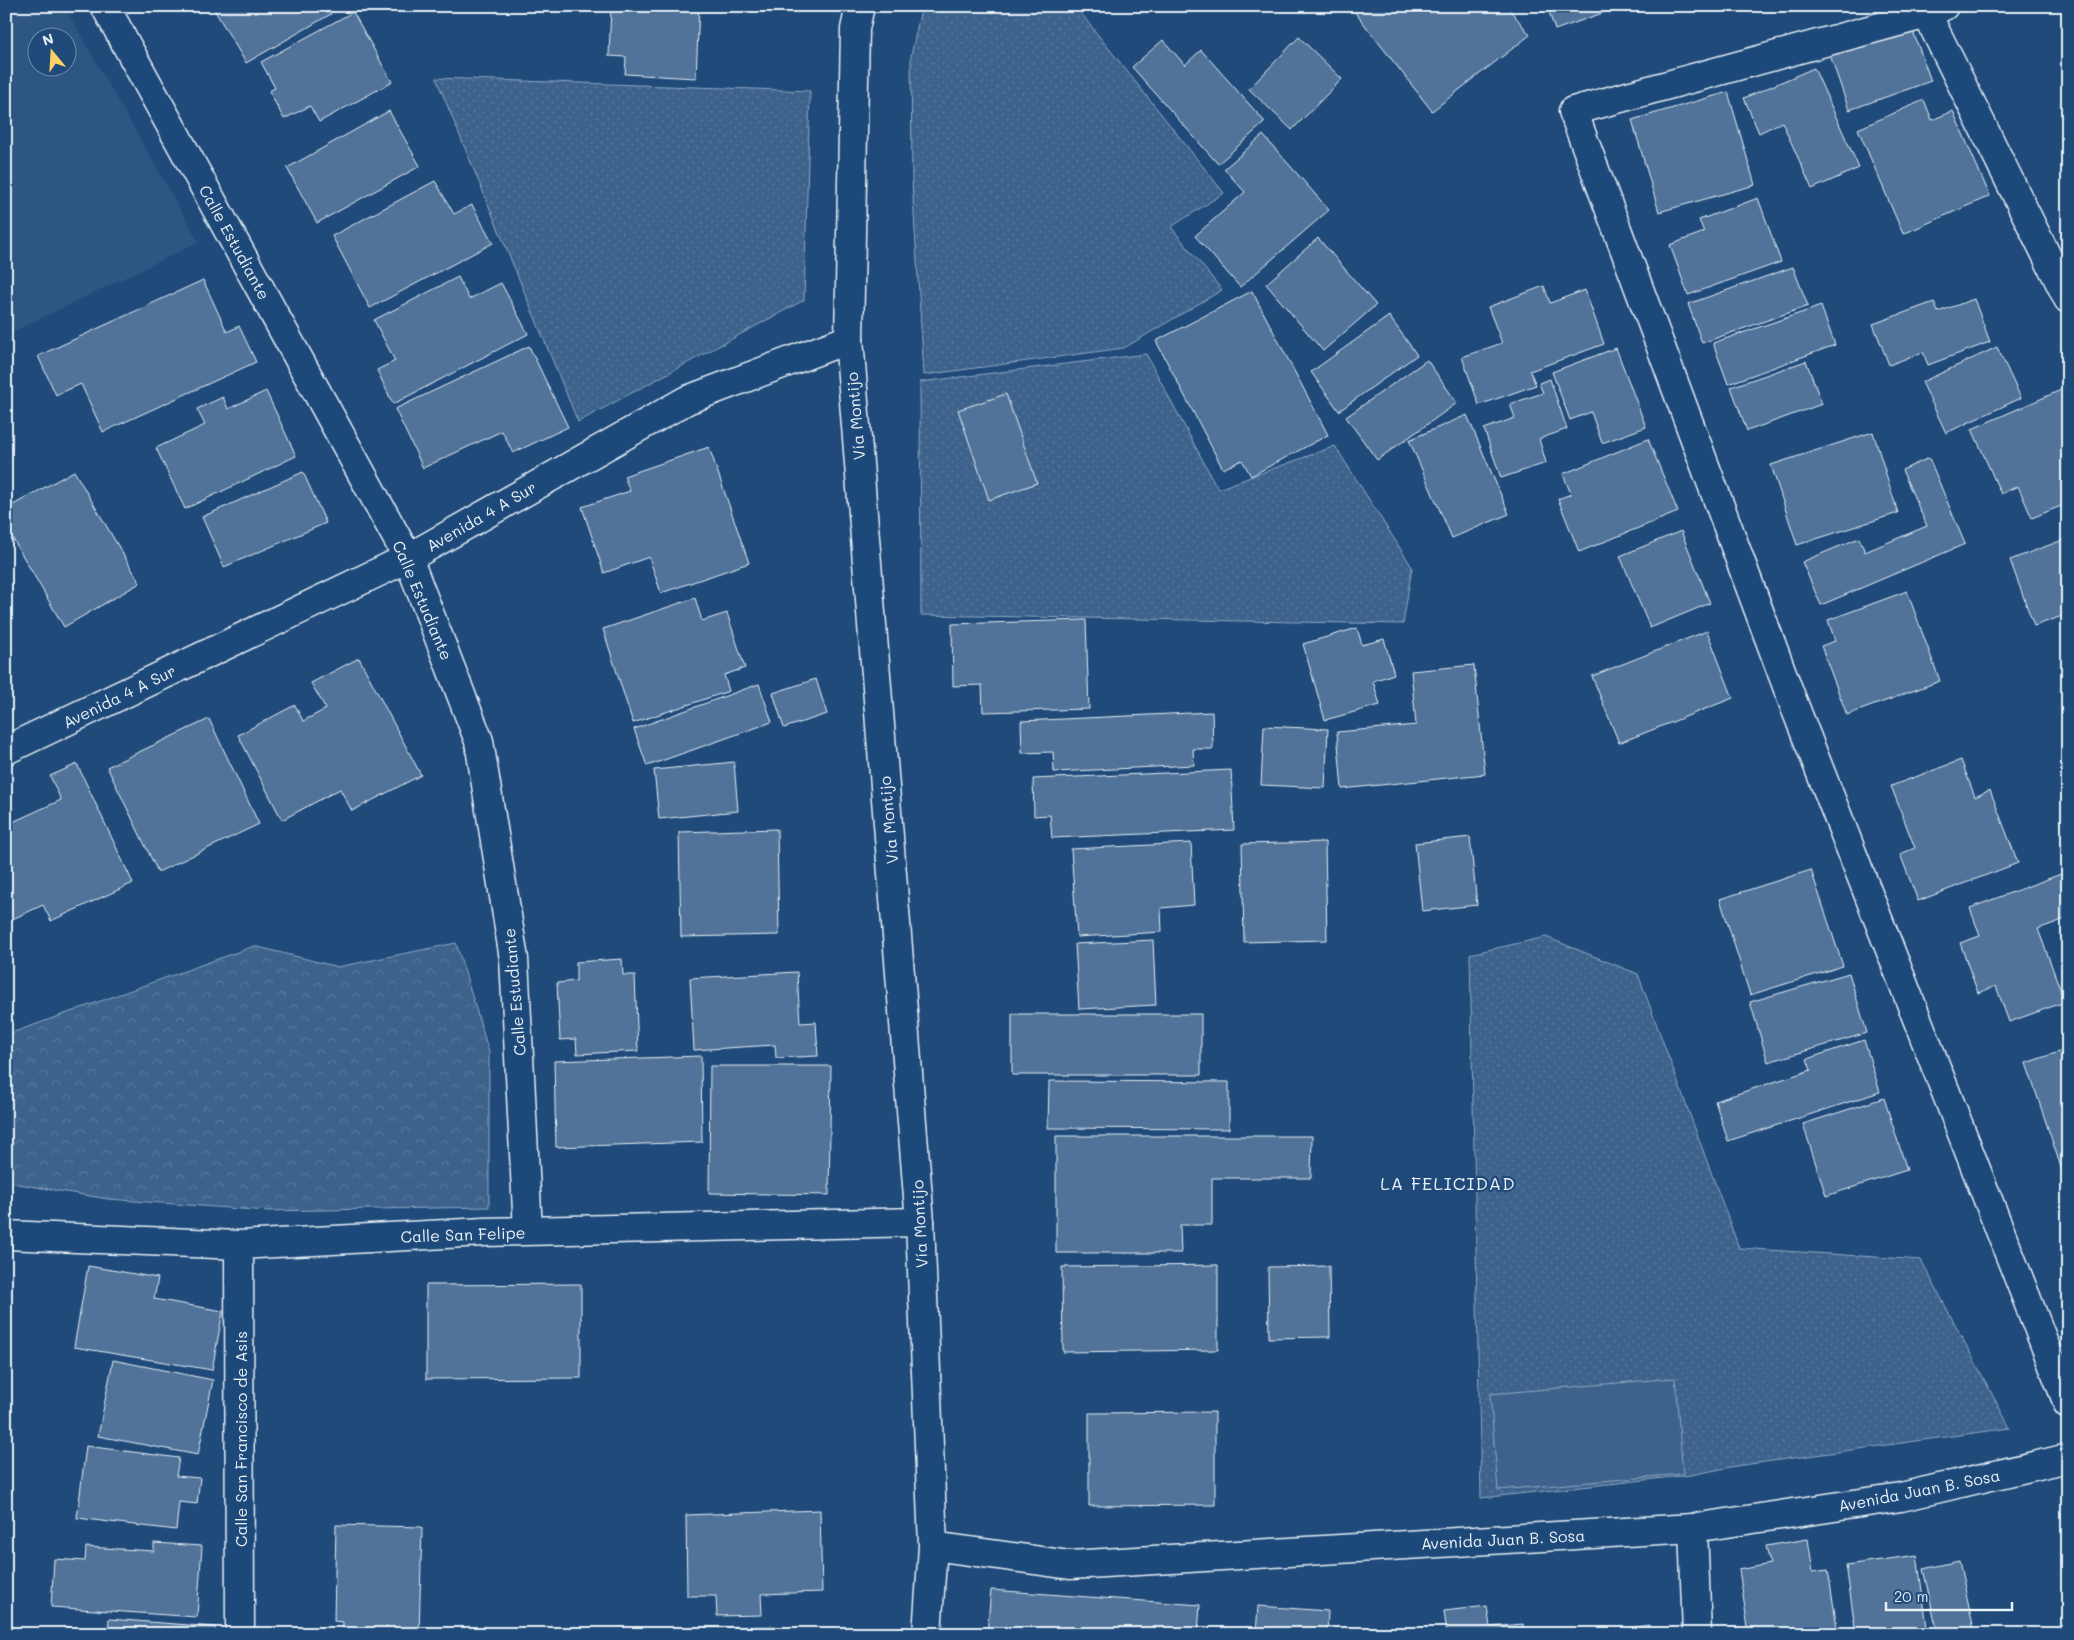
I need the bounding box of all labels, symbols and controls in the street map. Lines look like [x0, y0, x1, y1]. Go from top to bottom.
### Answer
north arrow [28, 28, 78, 78]
text: N [40, 28, 56, 50]
street label: Calle Estudiante [195, 181, 275, 303]
street label: Vía Montijo [841, 371, 869, 461]
street label: Avenida 4 A Sur [422, 476, 540, 556]
street label: Calle Estudiante [388, 537, 458, 663]
street label: Avenida 4 A Sur [59, 660, 179, 732]
street label: Vía Montijo [874, 775, 902, 865]
street label: Calle Estudiante [498, 927, 530, 1057]
district label: LA FELICIDAD [1380, 1171, 1516, 1195]
street label: Vía Montijo [906, 1179, 932, 1269]
street label: Calle San Felipe [400, 1221, 526, 1247]
street label: Calle San Francisco de Asis [230, 1331, 251, 1547]
street label: Avenida Juan B. Sosa [1836, 1464, 2002, 1516]
street label: Avenida Juan B. Sosa [1420, 1524, 1586, 1554]
scale bar [1886, 1580, 2013, 1612]
text: 20 m [1894, 1586, 1928, 1606]

